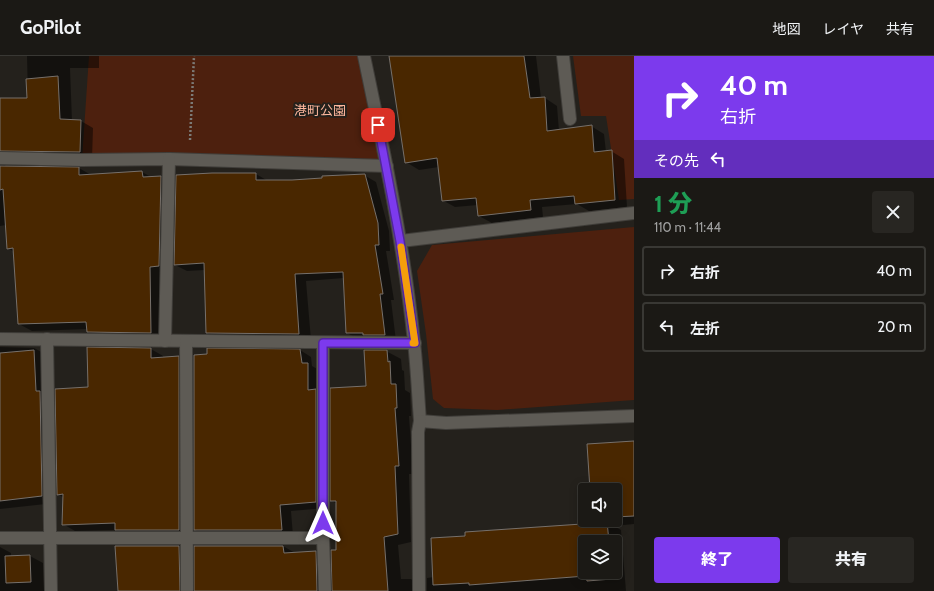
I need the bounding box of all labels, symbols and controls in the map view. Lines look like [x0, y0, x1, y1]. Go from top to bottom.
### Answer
text: GoPilot [20, 16, 81, 39]
text: 地図 [772, 20, 800, 38]
text: レイヤ [822, 20, 864, 38]
text: 共有 [886, 20, 914, 38]
text: 40 m [720, 68, 788, 102]
icon: right [654, 72, 706, 124]
park label: 港町公園 [294, 102, 346, 118]
text: 右折 [720, 106, 756, 128]
pin [361, 108, 395, 142]
icon: arrive [367, 114, 389, 136]
icon: left [707, 148, 729, 170]
text: その先 [654, 152, 699, 170]
text: 1 分 [654, 189, 692, 218]
button: close [872, 191, 914, 233]
text: 110 m · 11:44 [654, 219, 721, 235]
icon: right [656, 260, 678, 282]
text: 40 m [876, 262, 912, 280]
text: 右折 [690, 264, 720, 282]
icon: left [656, 316, 678, 338]
text: 20 m [877, 318, 912, 336]
text: 左折 [690, 320, 720, 338]
map controls [578, 483, 622, 579]
button: sound [578, 483, 622, 527]
position arrow [302, 502, 344, 544]
button: layers [578, 535, 622, 579]
button: 終了 [654, 537, 780, 583]
button: 共有 [788, 537, 914, 583]

